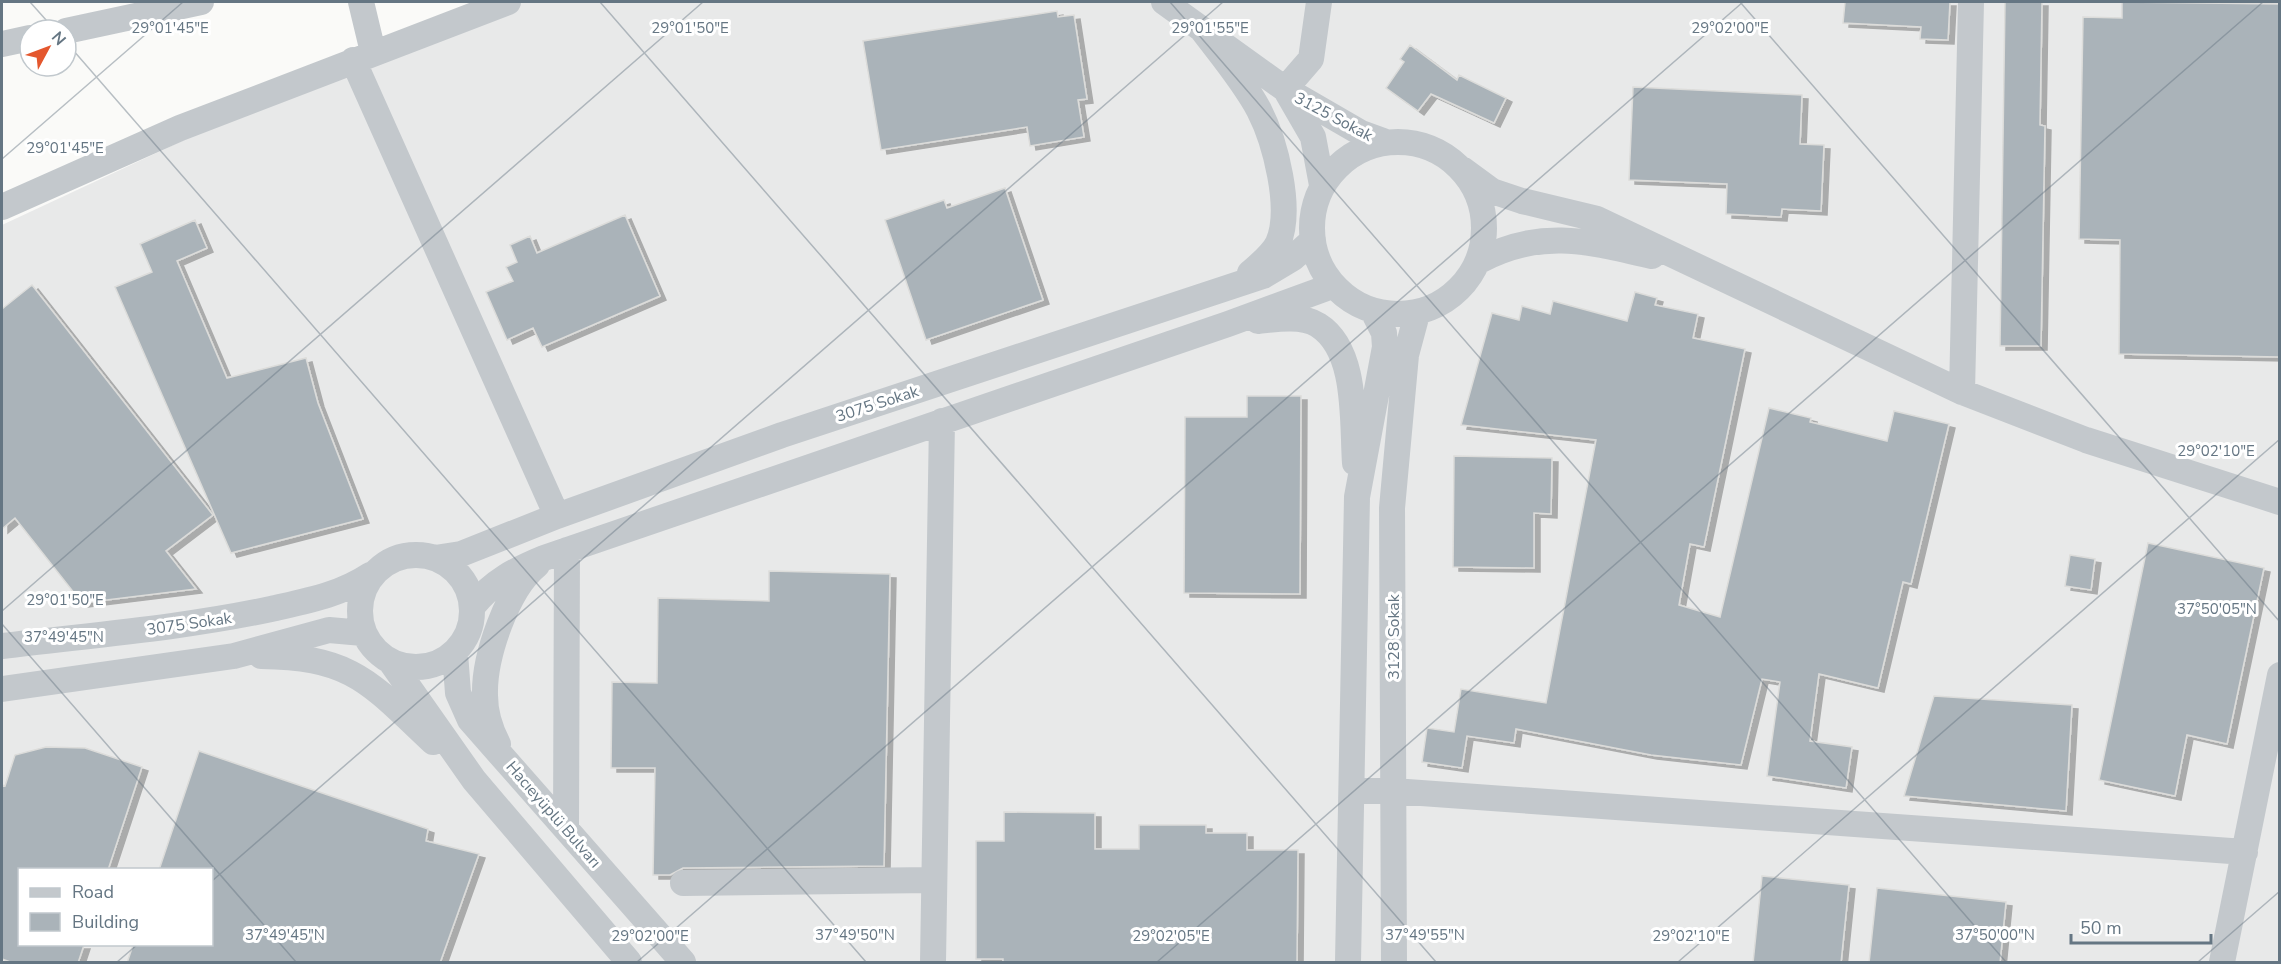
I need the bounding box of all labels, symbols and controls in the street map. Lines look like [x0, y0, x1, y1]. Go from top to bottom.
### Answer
north arrow [18, 18, 78, 78]
text: 29°01'45"E [131, 18, 209, 38]
text: 29°01'50"E [651, 18, 729, 38]
text: 29°01'55"E [1171, 18, 1249, 38]
text: 29°02'00"E [1691, 18, 1769, 38]
text: N [46, 27, 71, 51]
street label: 3125 Sokak [1291, 87, 1377, 147]
text: 29°01'45"E [26, 138, 104, 158]
street label: 3075 Sokak [833, 380, 922, 428]
text: 29°02'10"E [2177, 441, 2255, 461]
text: 29°01'50"E [26, 590, 104, 610]
street label: 3128 Sokak [1383, 593, 1405, 680]
text: 37°50'05"N [2177, 599, 2257, 619]
street label: 3075 Sokak [145, 607, 234, 641]
text: 37°49'45"N [24, 627, 104, 647]
street label: Hacıeyüplü Bulvarı [501, 757, 606, 873]
legend [18, 868, 213, 946]
text: Road [72, 880, 114, 904]
scale bar [2071, 907, 2210, 945]
text: Building [72, 910, 139, 934]
text: 50 m [2080, 916, 2122, 940]
text: 37°49'45"N [245, 925, 325, 945]
text: 37°49'50"N [815, 925, 895, 945]
text: 37°49'55"N [1385, 925, 1465, 945]
text: 37°50'00"N [1955, 925, 2035, 945]
text: 29°02'00"E [611, 926, 689, 946]
text: 29°02'05"E [1132, 926, 1210, 946]
text: 29°02'10"E [1652, 926, 1730, 946]

